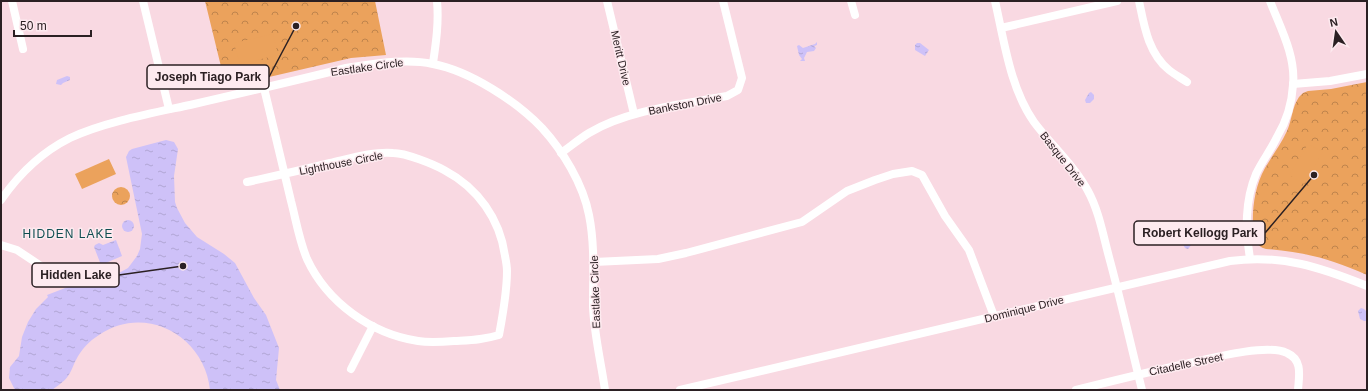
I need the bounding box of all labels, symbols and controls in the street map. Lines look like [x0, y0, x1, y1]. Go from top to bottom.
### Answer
scale bar [14, 12, 91, 38]
north arrow [1316, 12, 1356, 52]
text: N [1329, 16, 1339, 29]
text: 50 m [20, 19, 47, 33]
street label: Meritt Drive [609, 29, 633, 87]
street label: Eastlake Circle [330, 56, 404, 78]
callout: Joseph Tiago Park [147, 65, 269, 89]
text: Joseph Tiago Park [155, 70, 262, 84]
street label: Bankston Drive [647, 91, 723, 117]
street label: Basque Drive [1038, 129, 1088, 189]
street label: Lighthouse Circle [298, 149, 384, 177]
callout: Robert Kellogg Park [1134, 221, 1265, 245]
text: Robert Kellogg Park [1142, 226, 1258, 240]
district label: HIDDEN LAKE [22, 227, 114, 241]
street label: Eastlake Circle [588, 255, 602, 329]
callout: Hidden Lake [32, 263, 119, 287]
text: Hidden Lake [40, 268, 112, 282]
street label: Dominique Drive [983, 293, 1065, 325]
street label: Citadelle Street [1148, 350, 1224, 378]

